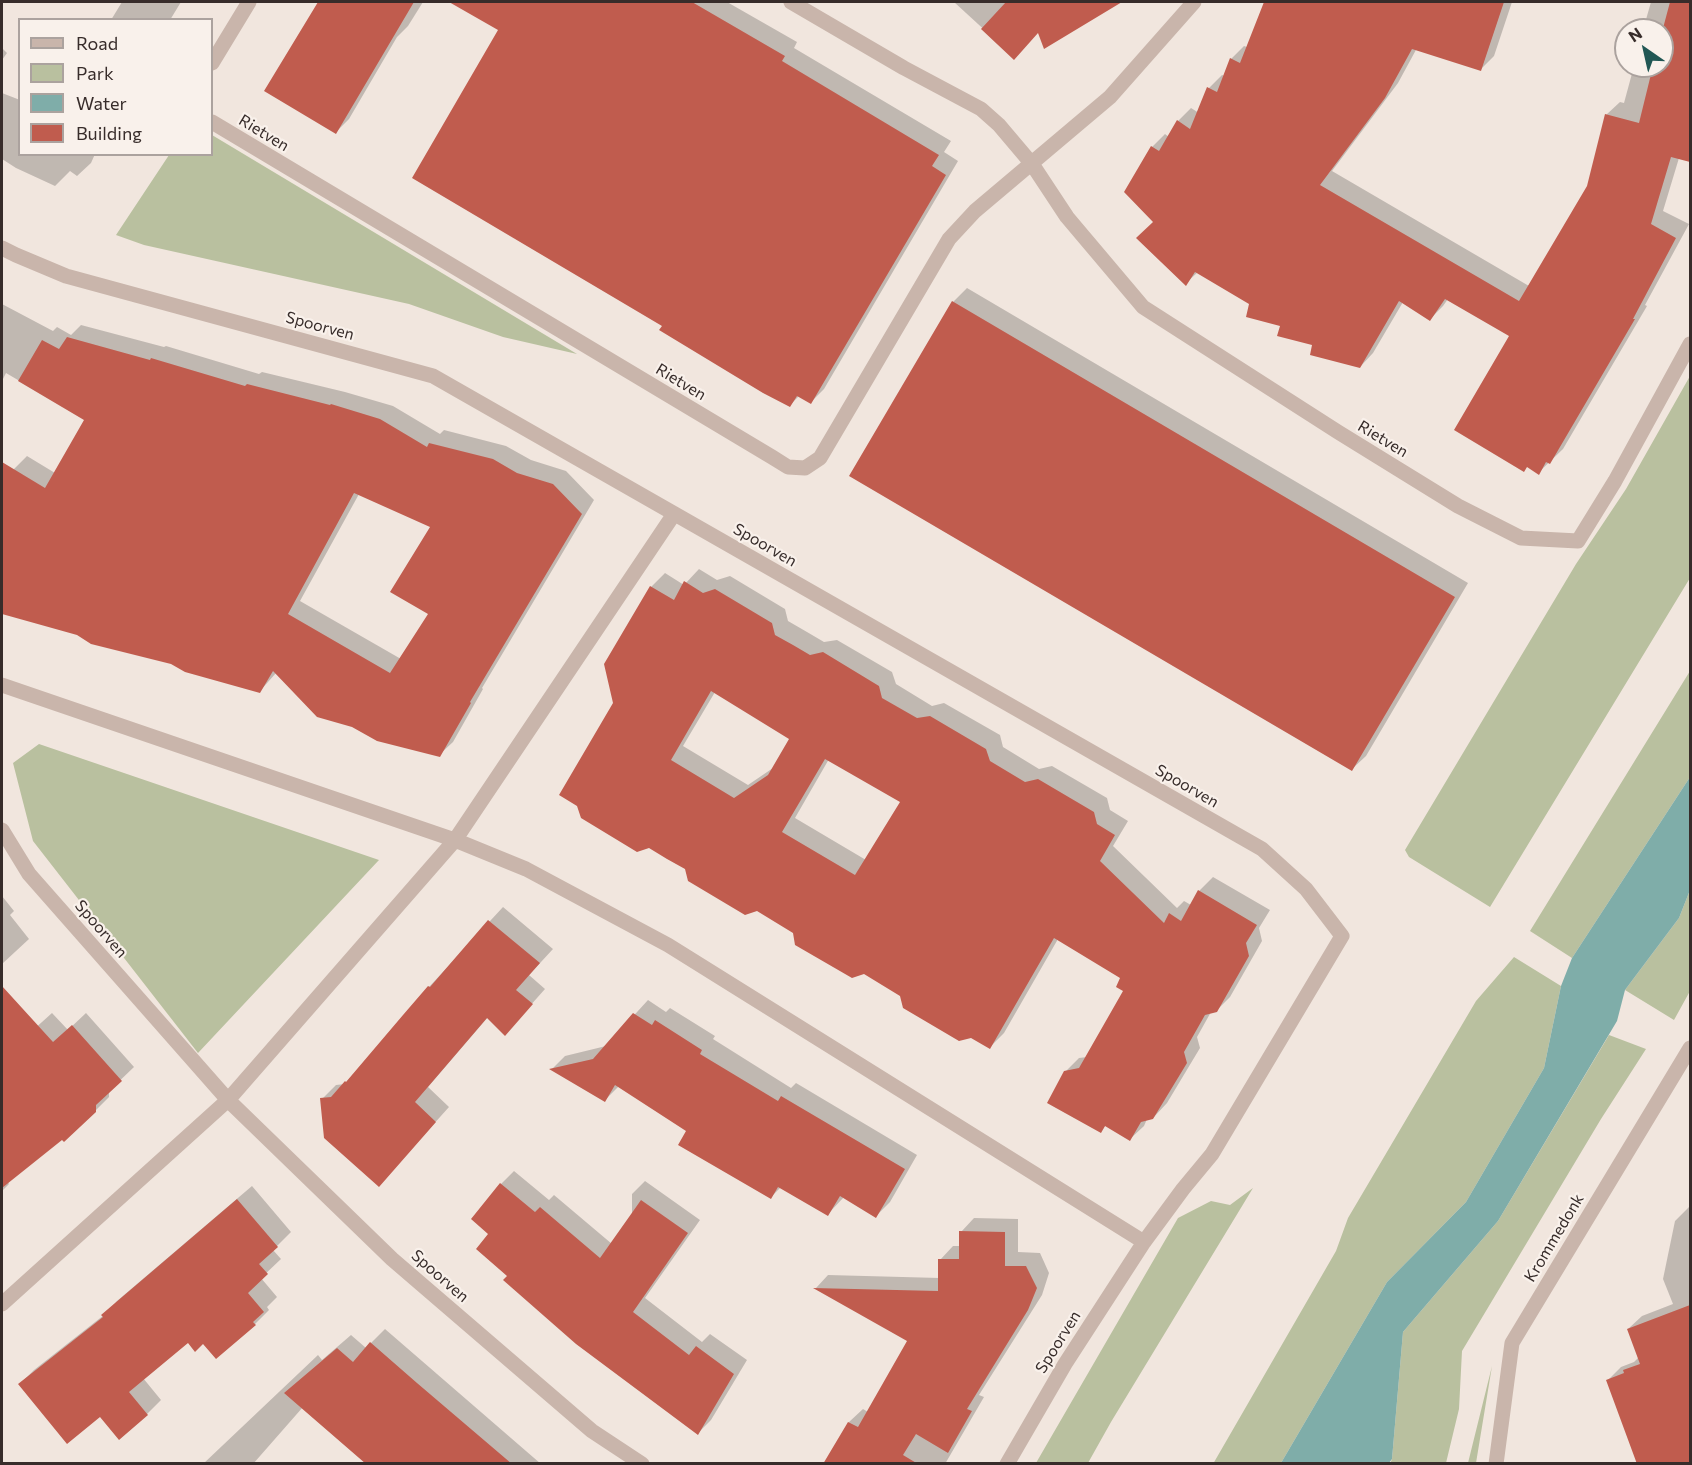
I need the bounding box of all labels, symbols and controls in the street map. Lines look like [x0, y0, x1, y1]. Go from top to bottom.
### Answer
legend [18, 18, 213, 156]
north arrow [1614, 18, 1674, 78]
text: N [1624, 23, 1645, 46]
text: Road [76, 32, 118, 54]
text: Park [76, 62, 114, 84]
text: Water [76, 92, 127, 114]
street label: Rietven [235, 111, 293, 155]
text: Building [76, 122, 142, 144]
street label: Spoorven [284, 308, 356, 344]
street label: Rietven [652, 360, 710, 404]
street label: Rietven [1354, 417, 1412, 461]
street label: Spoorven [730, 519, 800, 571]
street label: Spoorven [1152, 760, 1222, 812]
street label: Spoorven [71, 896, 131, 962]
street label: Krommedonk [1520, 1190, 1588, 1286]
street label: Spoorven [407, 1246, 473, 1306]
street label: Spoorven [1031, 1307, 1085, 1377]

